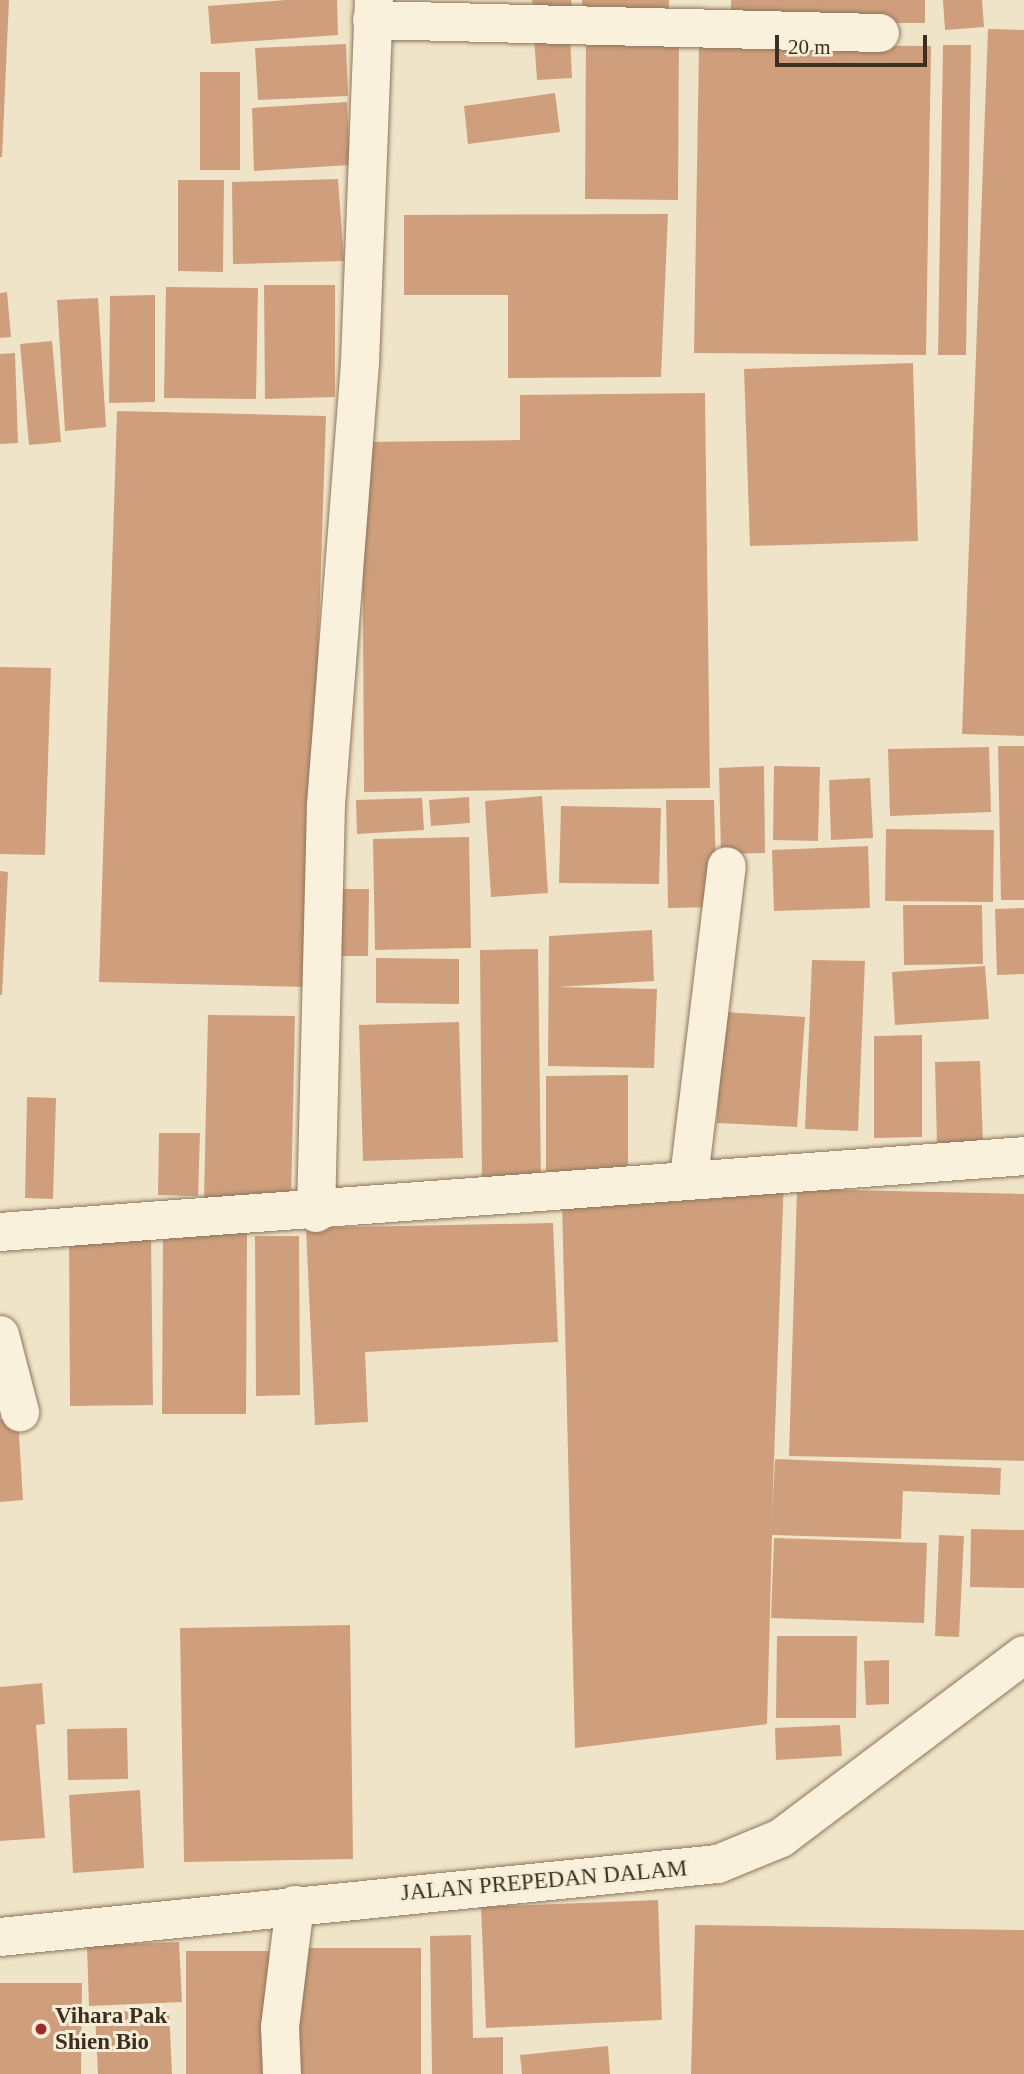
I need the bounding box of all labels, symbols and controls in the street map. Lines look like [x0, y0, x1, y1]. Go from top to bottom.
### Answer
scale bar [779, 21, 931, 65]
text: 20 m [788, 35, 831, 59]
street label: JALAN PREPEDAN DALAM [400, 1855, 688, 1907]
place label: Vihara Pak Shien Bio [55, 2002, 167, 2056]
marker: Vihara Pak Shien Bio [33, 2021, 49, 2037]

